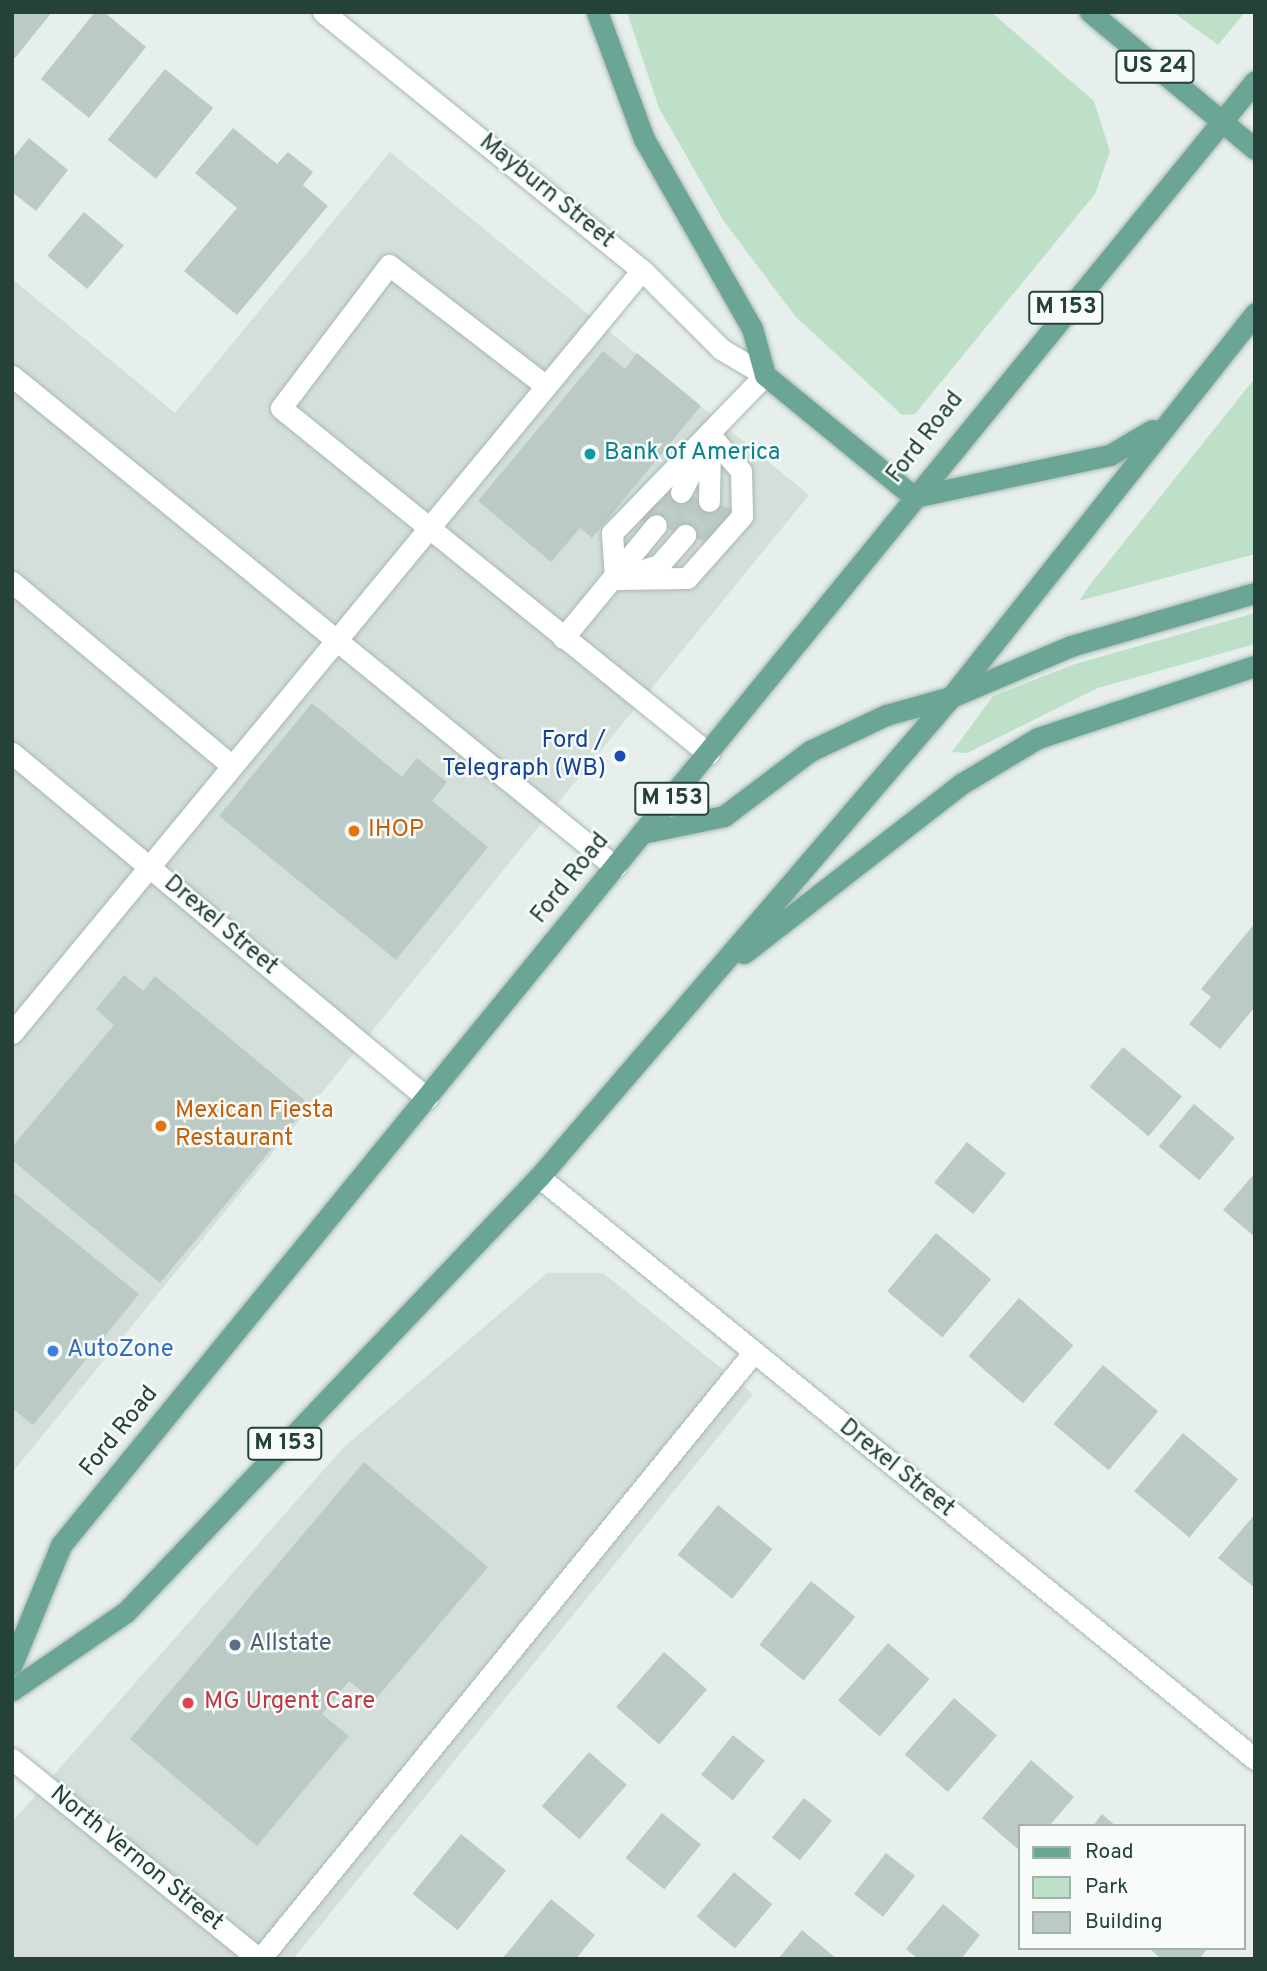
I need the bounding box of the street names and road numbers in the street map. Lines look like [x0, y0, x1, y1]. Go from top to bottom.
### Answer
road number: US 24 [1115, 48, 1195, 86]
street label: Mayburn Street [473, 129, 619, 255]
road number: M 153 [1028, 288, 1104, 328]
street label: Ford Road [881, 386, 971, 490]
road number: M 153 [634, 779, 710, 818]
street label: Ford Road [526, 828, 616, 930]
street label: Drexel Street [157, 870, 283, 982]
street label: Ford Road [75, 1381, 165, 1483]
street label: Drexel Street [833, 1414, 959, 1524]
road number: M 153 [246, 1424, 324, 1464]
street label: North Vernon Street [43, 1780, 229, 1938]

